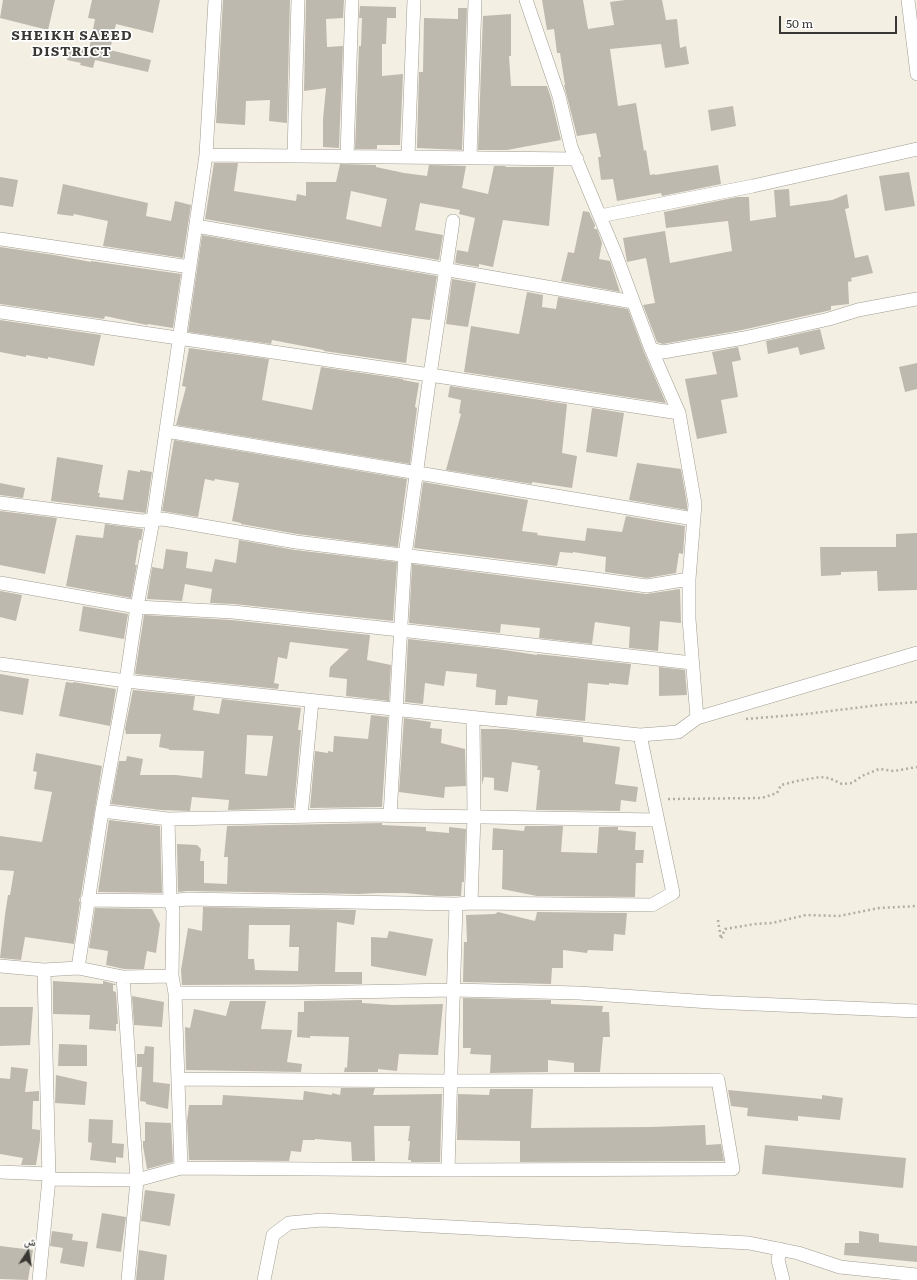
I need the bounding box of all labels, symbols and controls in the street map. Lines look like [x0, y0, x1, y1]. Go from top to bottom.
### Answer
scale bar [781, 8, 899, 34]
text: 50 m [786, 14, 813, 32]
district label: SHEIKH SAEED DISTRICT [11, 28, 133, 60]
text: ش [23, 1231, 38, 1249]
north arrow [8, 1232, 48, 1272]

